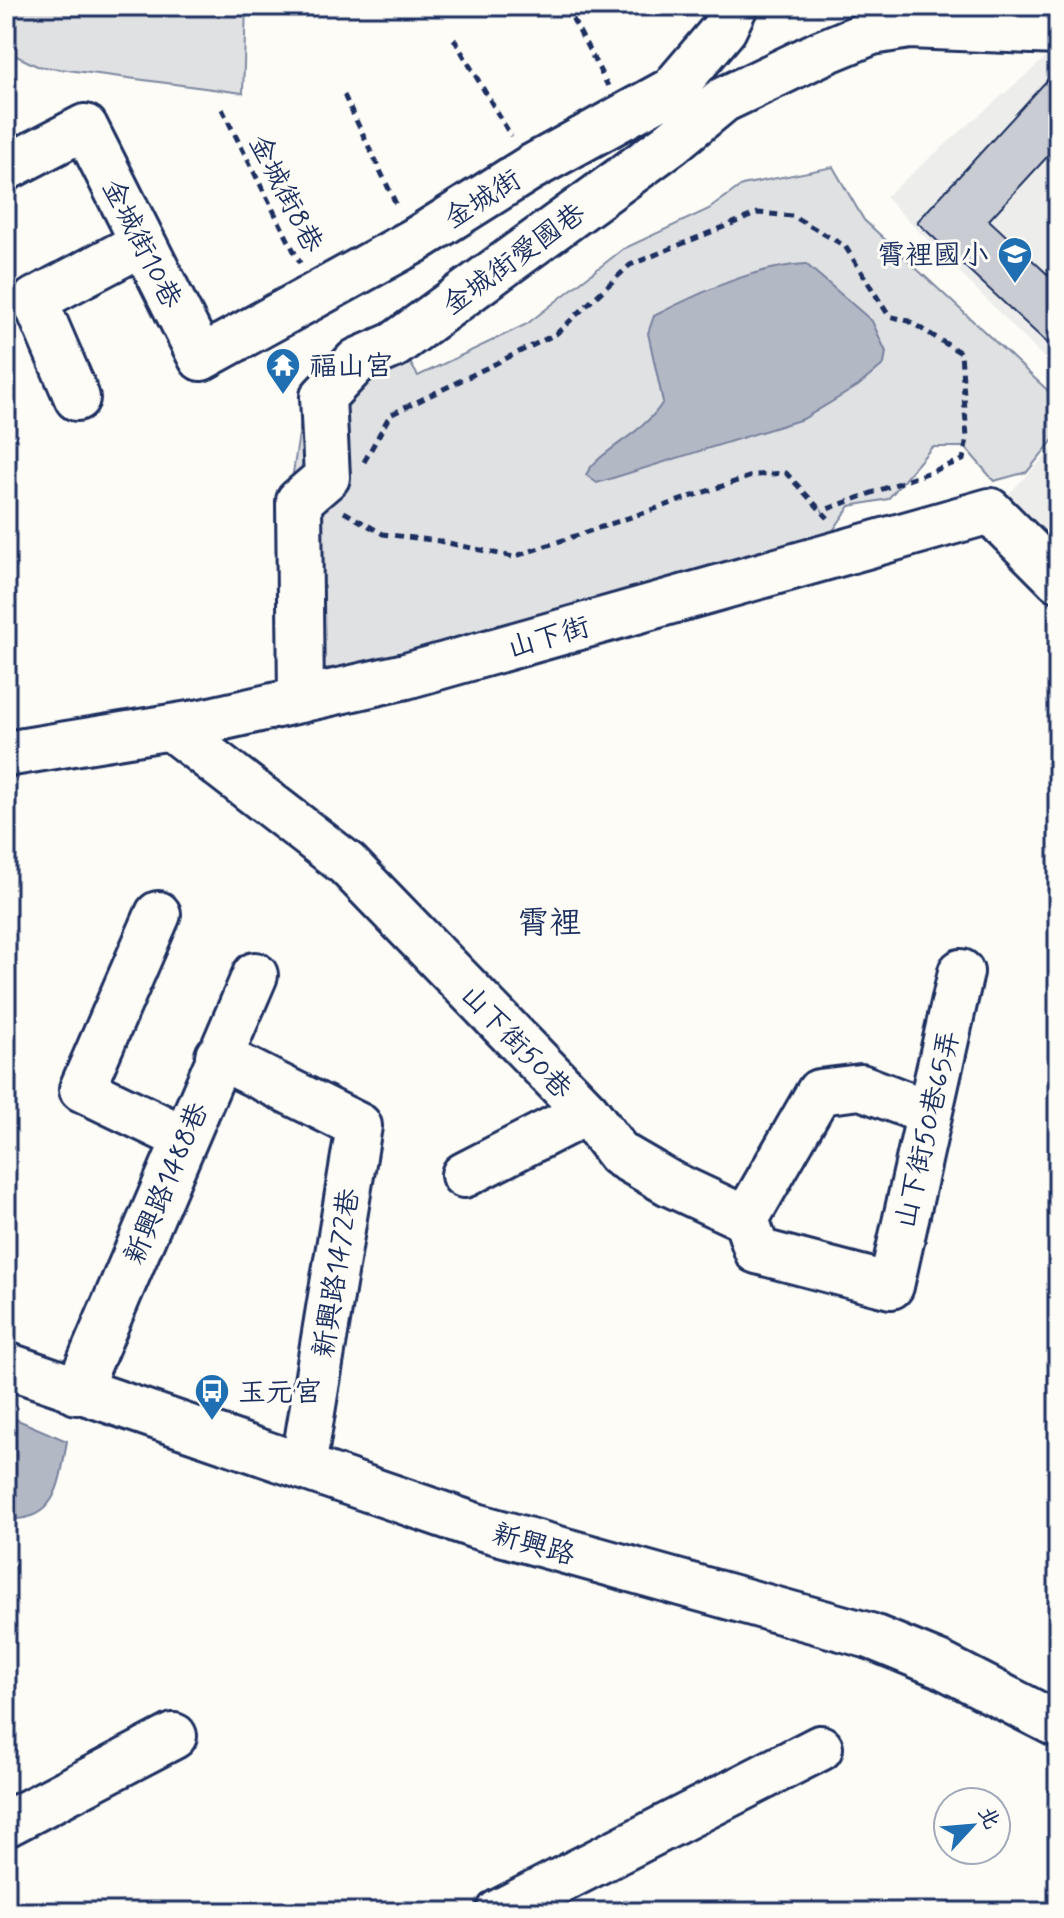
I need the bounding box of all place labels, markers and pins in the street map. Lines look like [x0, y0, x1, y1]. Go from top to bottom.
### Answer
school or university icon: 霄裡國小 [996, 235, 1034, 285]
place label: 霄裡國小 [877, 238, 989, 275]
temple icon: 福山宮 [264, 346, 302, 396]
place label: 福山宮 [309, 349, 393, 386]
bus stop icon: 玉元宮 [193, 1372, 231, 1422]
place label: 玉元宮 [238, 1375, 322, 1412]

